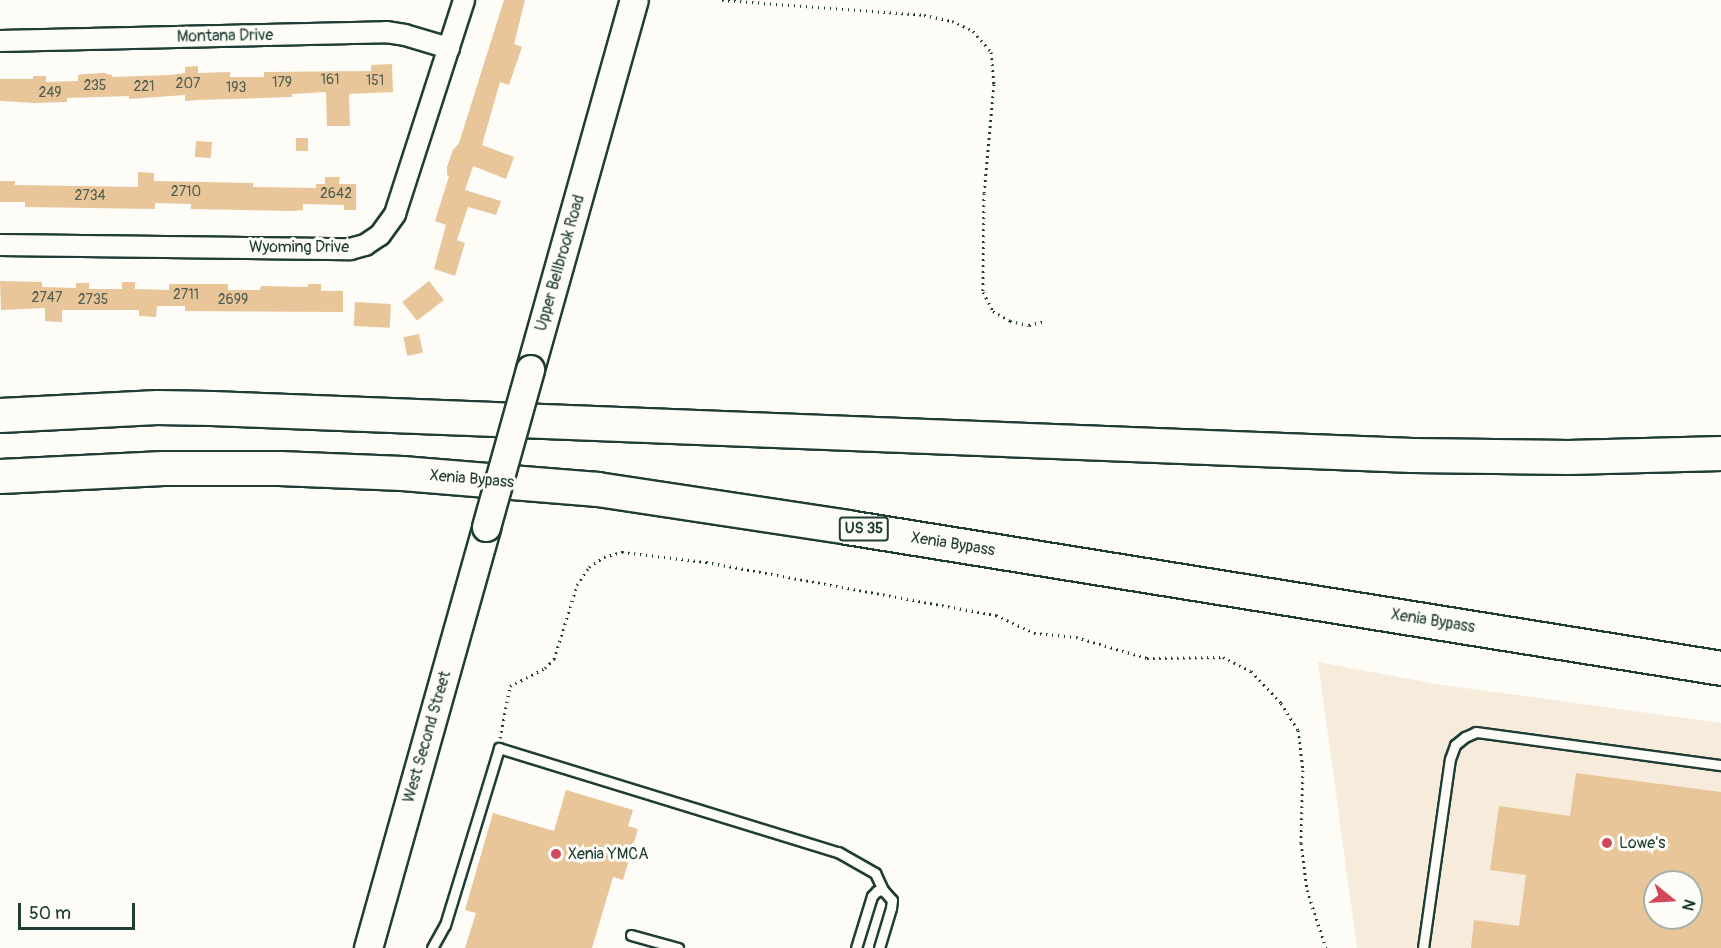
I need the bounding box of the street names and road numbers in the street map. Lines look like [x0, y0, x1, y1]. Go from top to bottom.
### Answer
street label: Montana Drive [177, 26, 273, 46]
street label: Upper Bellbrook Road [531, 193, 589, 333]
street label: Wyoming Drive [249, 237, 349, 257]
street label: Xenia Bypass [429, 466, 515, 492]
road number: US 35 [838, 517, 890, 541]
street label: Xenia Bypass [910, 528, 996, 560]
street label: Xenia Bypass [1390, 605, 1476, 637]
street label: West Second Street [399, 669, 455, 805]

